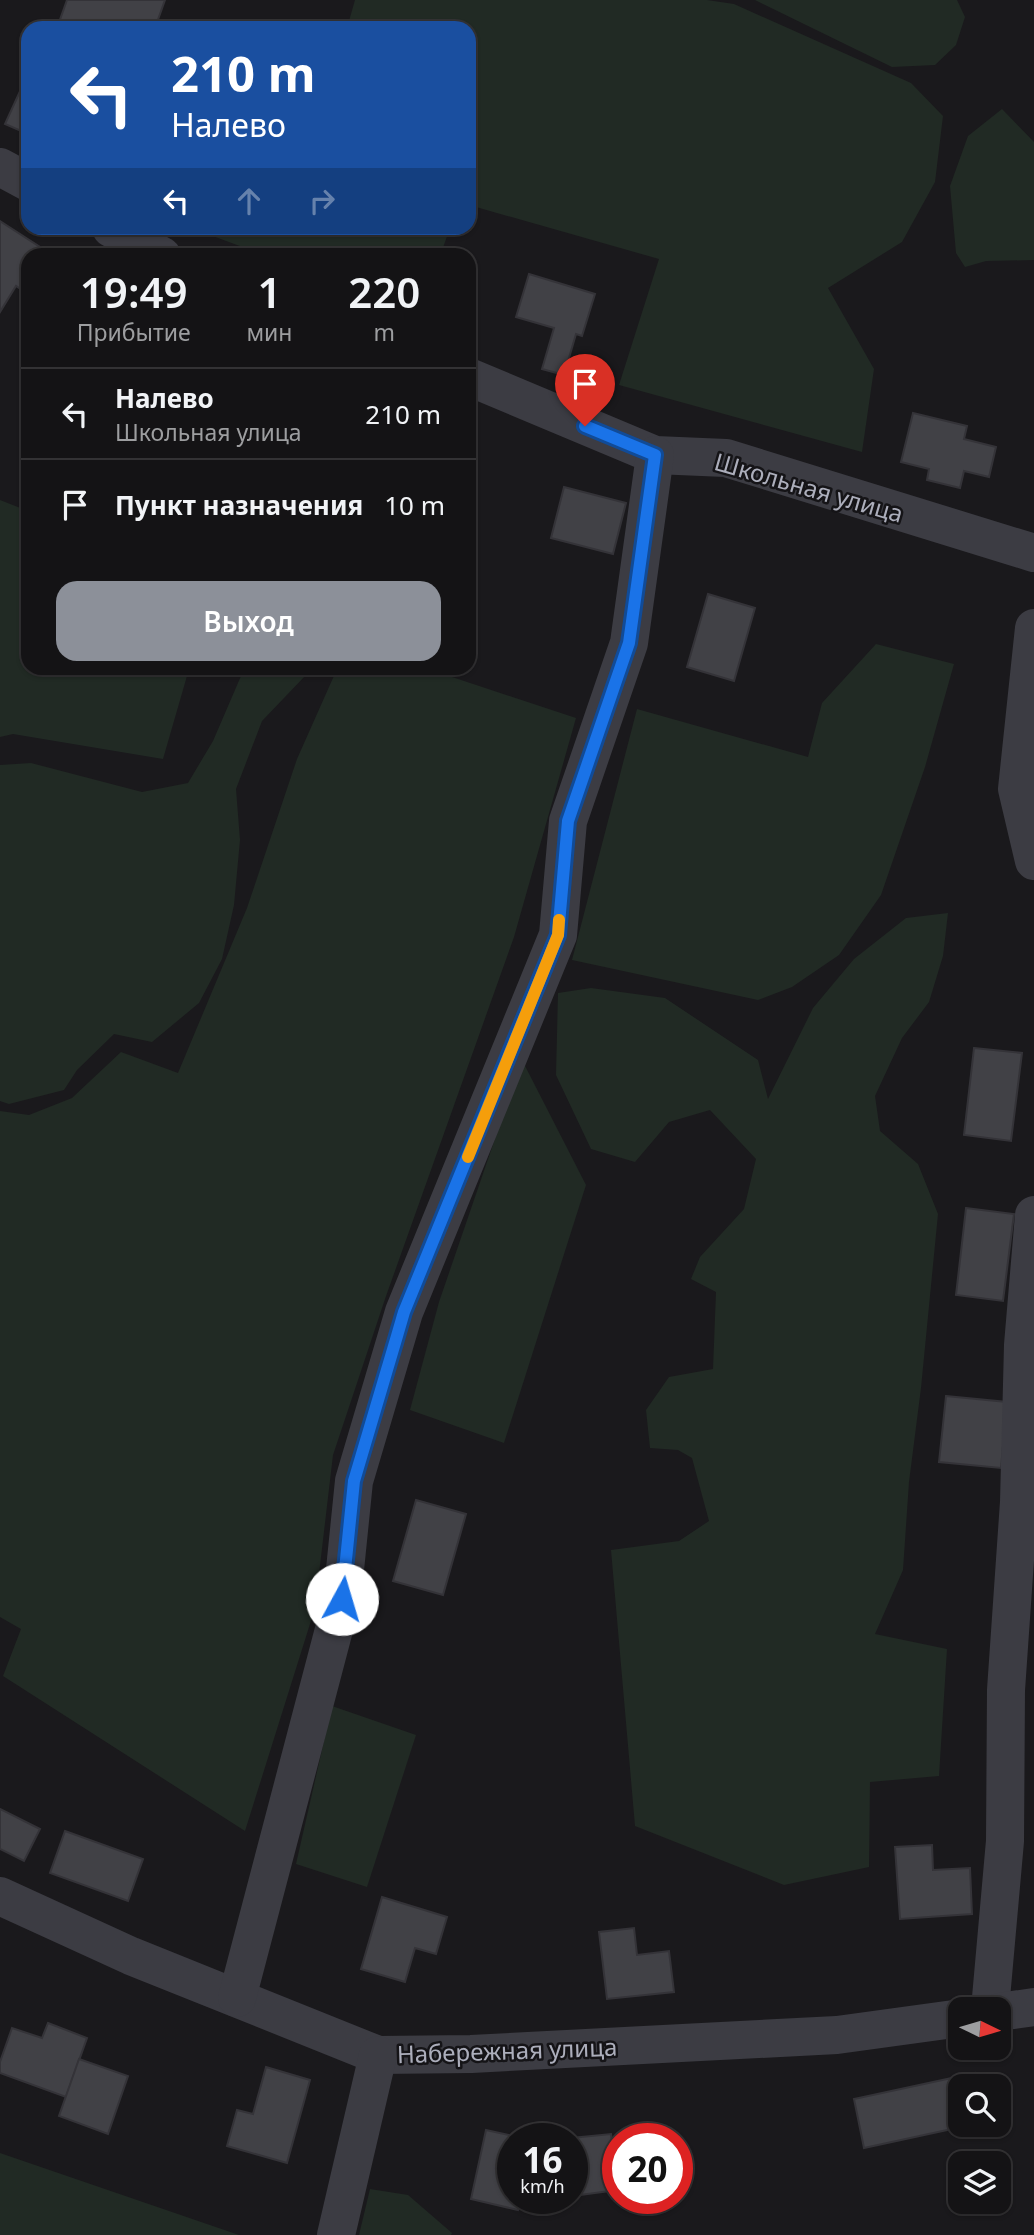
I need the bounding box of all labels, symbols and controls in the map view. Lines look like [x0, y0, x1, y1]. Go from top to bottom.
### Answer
text: 210 m [171, 40, 316, 106]
icon: left [56, 49, 147, 140]
text: Налево [171, 103, 286, 146]
icon: left [157, 182, 195, 220]
icon: ahead [230, 182, 268, 220]
icon: right [303, 182, 341, 220]
text: 19:49 [80, 263, 188, 320]
text: 1 [257, 263, 281, 320]
text: 220 [348, 263, 420, 320]
text: Прибытие [77, 316, 191, 348]
text: мин [246, 316, 292, 348]
text: m [373, 316, 395, 348]
pin [555, 354, 615, 426]
icon: arrive [566, 365, 604, 403]
text: Налево [115, 380, 214, 416]
icon: left [56, 395, 94, 433]
text: 210 m [365, 396, 441, 432]
text: Школьная улица [115, 416, 302, 448]
street label: Школьная улица [711, 444, 907, 530]
icon: arrive [56, 486, 94, 524]
text: Пункт назначения [115, 487, 363, 523]
text: 10 m [384, 487, 445, 523]
button: Выход [56, 581, 441, 661]
position arrow [305, 1562, 379, 1636]
north arrow [948, 1997, 1012, 2060]
map controls [948, 1997, 1011, 2214]
street label: Набережная улица [396, 2030, 618, 2070]
button: search [948, 2074, 1011, 2137]
speed limit sign: 20 [602, 2123, 693, 2214]
text: 16 [522, 2136, 563, 2183]
button: layers [948, 2151, 1011, 2214]
text: km/h [520, 2174, 565, 2198]

